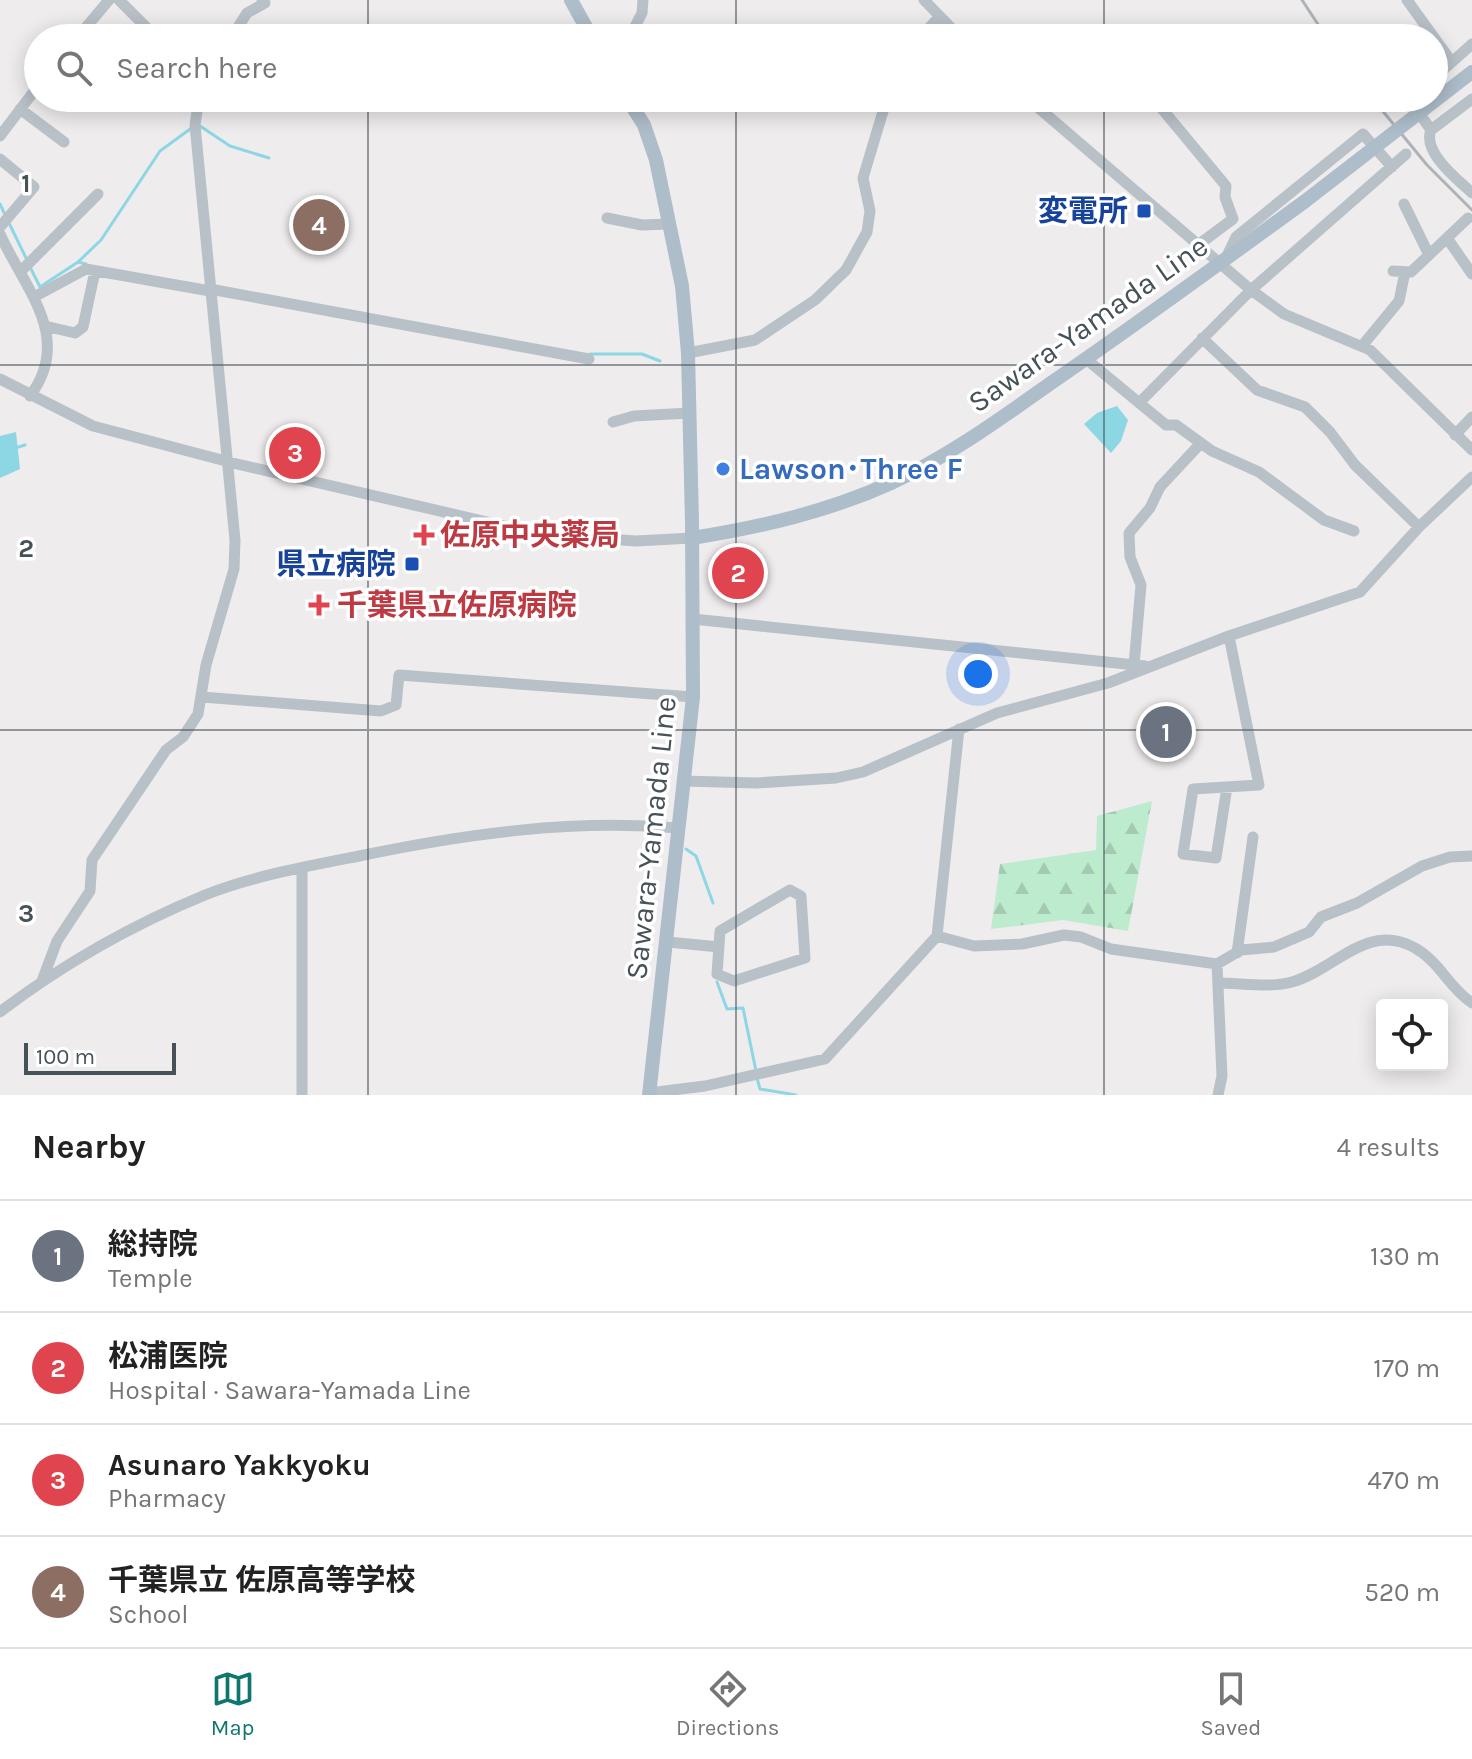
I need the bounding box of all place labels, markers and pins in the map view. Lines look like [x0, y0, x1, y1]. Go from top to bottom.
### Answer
place label: 変電所 [1038, 193, 1128, 229]
pin: 4 [293, 195, 345, 255]
marker: 変電所 [1135, 202, 1153, 220]
pin: 3 [269, 423, 321, 483]
place label: Lawson･Three F [739, 451, 963, 487]
marker: Lawson･Three F [714, 460, 732, 478]
place label: 佐原中央薬局 [440, 517, 620, 553]
marker: 佐原中央薬局 [415, 526, 433, 544]
pin: 2 [712, 543, 764, 603]
place label: 県立病院 [276, 546, 396, 582]
marker: 県立病院 [403, 555, 421, 573]
place label: 千葉県立佐原病院 [337, 587, 577, 623]
marker: 千葉県立佐原病院 [308, 594, 330, 616]
pin: 1 [1140, 702, 1192, 762]

